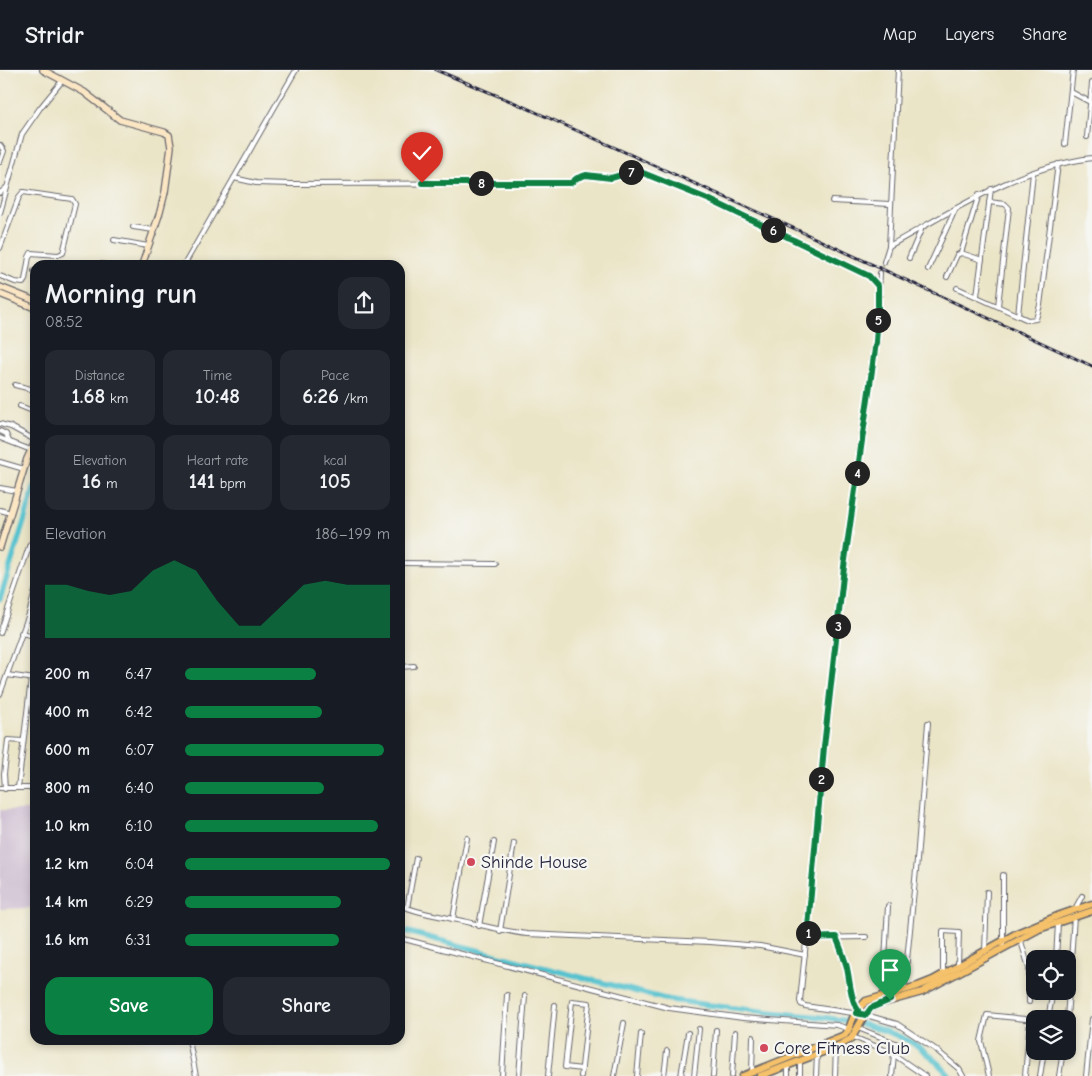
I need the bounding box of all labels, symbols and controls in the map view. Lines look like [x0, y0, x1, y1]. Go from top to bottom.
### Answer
text: Stridr [25, 21, 84, 49]
text: Map [883, 24, 917, 45]
text: Layers [945, 24, 994, 45]
text: Share [1022, 24, 1067, 45]
pin [401, 132, 443, 183]
icon: check [408, 139, 436, 167]
pin: 7 [618, 160, 644, 184]
text: 7 [628, 164, 635, 181]
pin: 8 [468, 170, 494, 196]
text: 8 [478, 175, 485, 192]
pin: 6 [760, 218, 786, 242]
text: 6 [770, 222, 777, 239]
button: share [338, 277, 390, 329]
text: Morning run [45, 278, 197, 310]
pin: 5 [866, 308, 890, 332]
text: 5 [875, 312, 882, 329]
text: 08:52 [45, 313, 83, 331]
text: Distance [75, 367, 125, 384]
text: Time [203, 367, 232, 384]
text: Pace [321, 367, 349, 384]
text: 1.68 [71, 384, 105, 408]
text: 10:48 [195, 384, 240, 408]
text: 6:26 [302, 384, 339, 408]
text: km [105, 390, 128, 407]
text: /km [339, 390, 368, 407]
text: Elevation [73, 452, 127, 469]
text: Heart rate [187, 452, 248, 469]
text: kcal [323, 452, 347, 469]
pin: 4 [844, 460, 870, 486]
text: 4 [854, 465, 861, 482]
text: 16 [82, 469, 101, 493]
text: 141 [189, 469, 215, 493]
text: 105 [319, 469, 351, 493]
text: m [101, 475, 118, 492]
text: bpm [215, 475, 246, 492]
text: Elevation [45, 525, 106, 543]
text: 186–199 m [315, 525, 390, 543]
pin: 3 [826, 614, 850, 638]
text: 3 [835, 618, 842, 635]
text: 200 m [45, 665, 90, 683]
text: 6:47 [125, 665, 152, 683]
text: 400 m [45, 703, 89, 721]
text: 6:42 [125, 703, 153, 721]
text: 600 m [45, 741, 90, 759]
text: 6:07 [125, 741, 154, 759]
pin: 2 [808, 766, 834, 792]
text: 2 [818, 771, 825, 788]
text: 800 m [45, 779, 90, 797]
text: 6:40 [125, 779, 154, 797]
text: 1.0 km [45, 817, 90, 835]
text: 6:10 [125, 817, 153, 835]
place label: Shinde House [481, 852, 587, 873]
text: 1.2 km [45, 855, 88, 873]
text: 6:04 [125, 855, 154, 873]
marker: Shinde House [465, 856, 477, 868]
text: 1.4 km [45, 893, 88, 911]
text: 6:29 [125, 893, 153, 911]
pin: 1 [796, 920, 820, 946]
text: 1 [806, 925, 811, 942]
text: 1.6 km [45, 931, 89, 949]
text: 6:31 [125, 931, 151, 949]
pin [869, 949, 911, 1000]
map controls [1026, 950, 1076, 1060]
button: locate [1026, 950, 1076, 1000]
icon: arrive [876, 956, 904, 984]
button: Save [45, 977, 213, 1035]
button: Share [223, 977, 390, 1035]
button: layers [1026, 1010, 1076, 1060]
place label: Core Fitness Club [774, 1038, 910, 1059]
marker: Core Fitness Club [758, 1042, 770, 1054]

